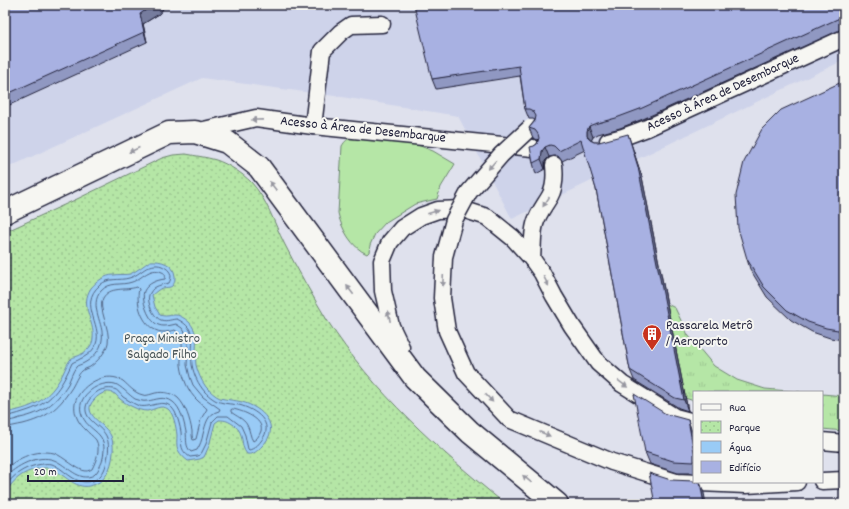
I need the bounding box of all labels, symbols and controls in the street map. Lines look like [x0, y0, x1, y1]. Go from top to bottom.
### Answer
street label: Acesso à Área de Desembarque [643, 49, 803, 137]
street label: Acesso à Área de Desembarque [279, 111, 447, 149]
one-way arrow [251, 116, 263, 123]
one-way arrow [128, 147, 139, 153]
one-way arrow [488, 160, 497, 170]
one-way arrow [268, 180, 277, 191]
one-way arrow [542, 197, 550, 207]
one-way arrow [427, 209, 439, 215]
one-way arrow [440, 275, 446, 288]
one-way arrow [543, 276, 549, 287]
one-way arrow [346, 285, 354, 296]
one-way arrow [385, 310, 391, 323]
place label: Passarela Metrô / Aeroporto [666, 316, 753, 352]
building icon: Passarela Metrô / Aeroporto [641, 323, 663, 351]
park label: Praça Ministro Salgado Filho [124, 329, 200, 365]
one-way arrow [618, 380, 629, 389]
legend [693, 391, 823, 483]
one-way arrow [484, 393, 494, 403]
text: Rua [729, 400, 746, 417]
text: Parque [729, 420, 760, 437]
one-way arrow [539, 431, 550, 437]
text: Água [729, 440, 752, 457]
scale bar [28, 457, 123, 483]
text: Edifício [729, 460, 761, 477]
text: 20 m [34, 464, 57, 481]
one-way arrow [521, 475, 532, 484]

